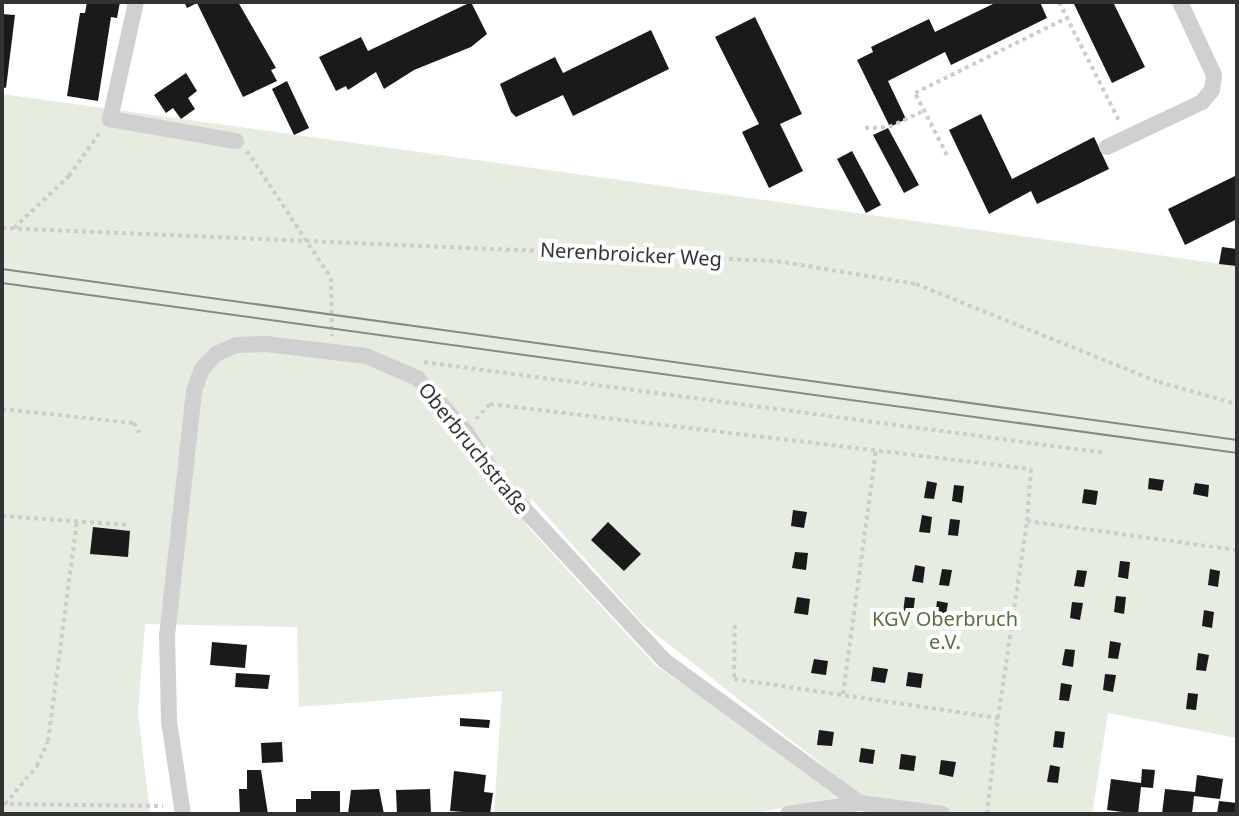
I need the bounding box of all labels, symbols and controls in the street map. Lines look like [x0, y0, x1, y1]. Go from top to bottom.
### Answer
street label: Nerenbroicker Weg [539, 237, 723, 271]
street label: Oberbruchstraße [414, 377, 534, 519]
park label: KGV Oberbruch e.V. [872, 606, 1018, 653]

